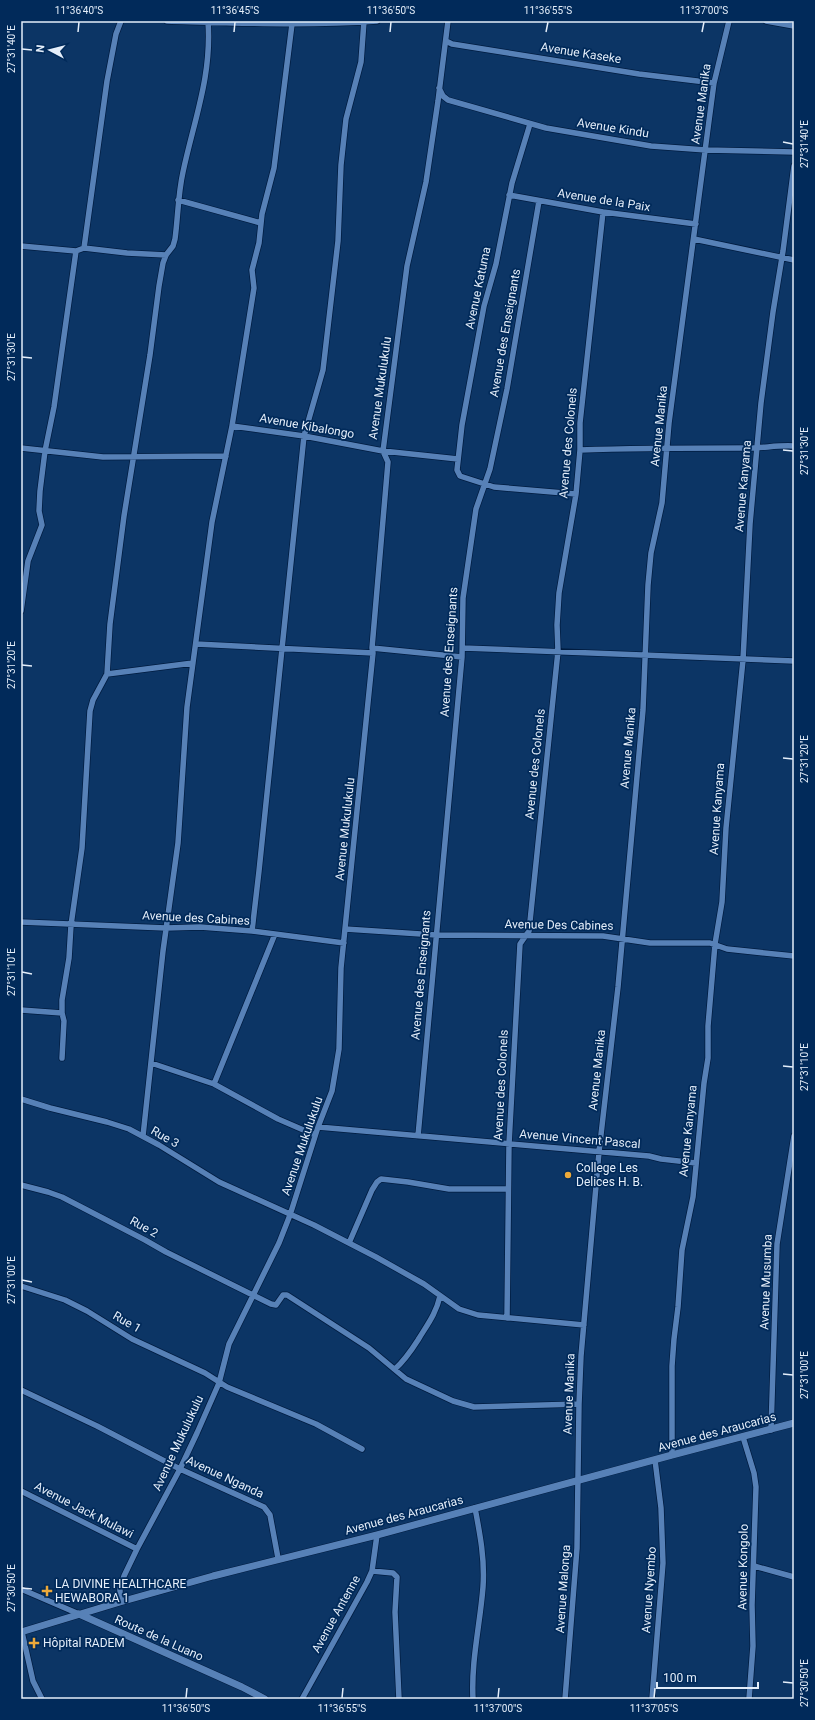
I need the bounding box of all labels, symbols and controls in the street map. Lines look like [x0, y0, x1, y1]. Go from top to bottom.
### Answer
text: 11°36'40"S [55, 5, 103, 16]
text: 11°36'45"S [211, 5, 259, 16]
text: 11°36'50"S [367, 5, 415, 16]
text: 11°36'55"S [524, 5, 572, 16]
text: 11°37'00"S [680, 5, 728, 16]
text: 27°31'40"E [6, 25, 17, 73]
north arrow [30, 30, 70, 70]
street label: Avenue Kaseke [540, 40, 622, 66]
text: N [34, 44, 48, 53]
street label: Avenue Manika [688, 63, 714, 145]
street label: Avenue Kindu [576, 115, 650, 141]
text: 27°31'40"E [799, 120, 810, 168]
street label: Avenue de la Paix [557, 186, 651, 214]
street label: Avenue Katuma [462, 246, 494, 330]
street label: Avenue des Enseignants [487, 268, 523, 398]
text: 27°31'30"E [6, 333, 17, 381]
street label: Avenue Mukulukulu [366, 336, 394, 440]
street label: Avenue Manika [648, 385, 670, 467]
street label: Avenue des Colonels [556, 387, 580, 499]
street label: Avenue Kibalongo [259, 411, 356, 441]
text: 27°31'30"E [799, 427, 810, 475]
street label: Avenue Kanyama [732, 440, 754, 532]
street label: Avenue des Enseignants [437, 587, 461, 717]
text: 27°31'20"E [6, 641, 17, 689]
street label: Avenue Manika [617, 707, 639, 789]
street label: Avenue des Colonels [522, 708, 548, 820]
text: 27°31'20"E [799, 735, 810, 783]
street label: Avenue Kanyama [707, 763, 727, 855]
street label: Avenue Mukulukulu [333, 777, 357, 881]
street label: Avenue des Cabines [142, 908, 250, 928]
street label: Avenue des Enseignants [408, 910, 434, 1040]
street label: Avenue Des Cabines [504, 917, 614, 933]
text: 27°31'10"E [6, 948, 17, 996]
street label: Avenue des Colonels [491, 1029, 511, 1141]
street label: Avenue Manika [586, 1029, 608, 1111]
text: 27°31'10"E [799, 1043, 810, 1091]
street label: Avenue Kanyama [676, 1084, 700, 1178]
street label: Avenue Mukulukulu [278, 1095, 326, 1197]
street label: Rue 3 [148, 1123, 182, 1151]
street label: Avenue Vincent Pascal [519, 1127, 641, 1151]
place label: College Les Delices H. B. [576, 1161, 643, 1189]
marker: College Les Delices H. B. [563, 1170, 573, 1180]
street label: Rue 2 [127, 1214, 161, 1241]
street label: Avenue Musumba [757, 1234, 775, 1330]
text: 27°31'00"E [6, 1256, 17, 1304]
street label: Rue 1 [110, 1308, 144, 1336]
text: 27°31'00"E [799, 1351, 810, 1399]
street label: Avenue Manika [561, 1353, 577, 1435]
street label: Avenue Mukulukulu [150, 1393, 206, 1493]
street label: Avenue des Araucarias [656, 1409, 778, 1455]
street label: Avenue Nganda [184, 1453, 266, 1501]
street label: Avenue Jack Mulawi [32, 1479, 136, 1541]
street label: Avenue des Araucarias [343, 1492, 465, 1538]
street label: Avenue Kongolo [735, 1524, 751, 1610]
street label: Avenue Malonga [553, 1544, 573, 1634]
street label: Avenue Nyembo [639, 1546, 659, 1634]
text: 27°30'50"E [6, 1564, 17, 1612]
street label: Avenue Antenne [309, 1573, 363, 1655]
place label: LA DIVINE HEALTHCARE HEWABORA 1 [55, 1577, 187, 1605]
marker: LA DIVINE HEALTHCARE HEWABORA 1 [42, 1586, 52, 1596]
street label: Route de la Luano [113, 1612, 206, 1664]
place label: Hôpital RADEM [43, 1636, 125, 1650]
marker: Hôpital RADEM [28, 1637, 40, 1649]
text: 27°30'50"E [799, 1659, 810, 1707]
scale bar [657, 1664, 758, 1690]
text: 100 m [663, 1671, 697, 1685]
text: 11°36'50"S [162, 1703, 210, 1714]
text: 11°36'55"S [318, 1703, 366, 1714]
text: 11°37'00"S [474, 1703, 522, 1714]
text: 11°37'05"S [630, 1703, 678, 1714]

